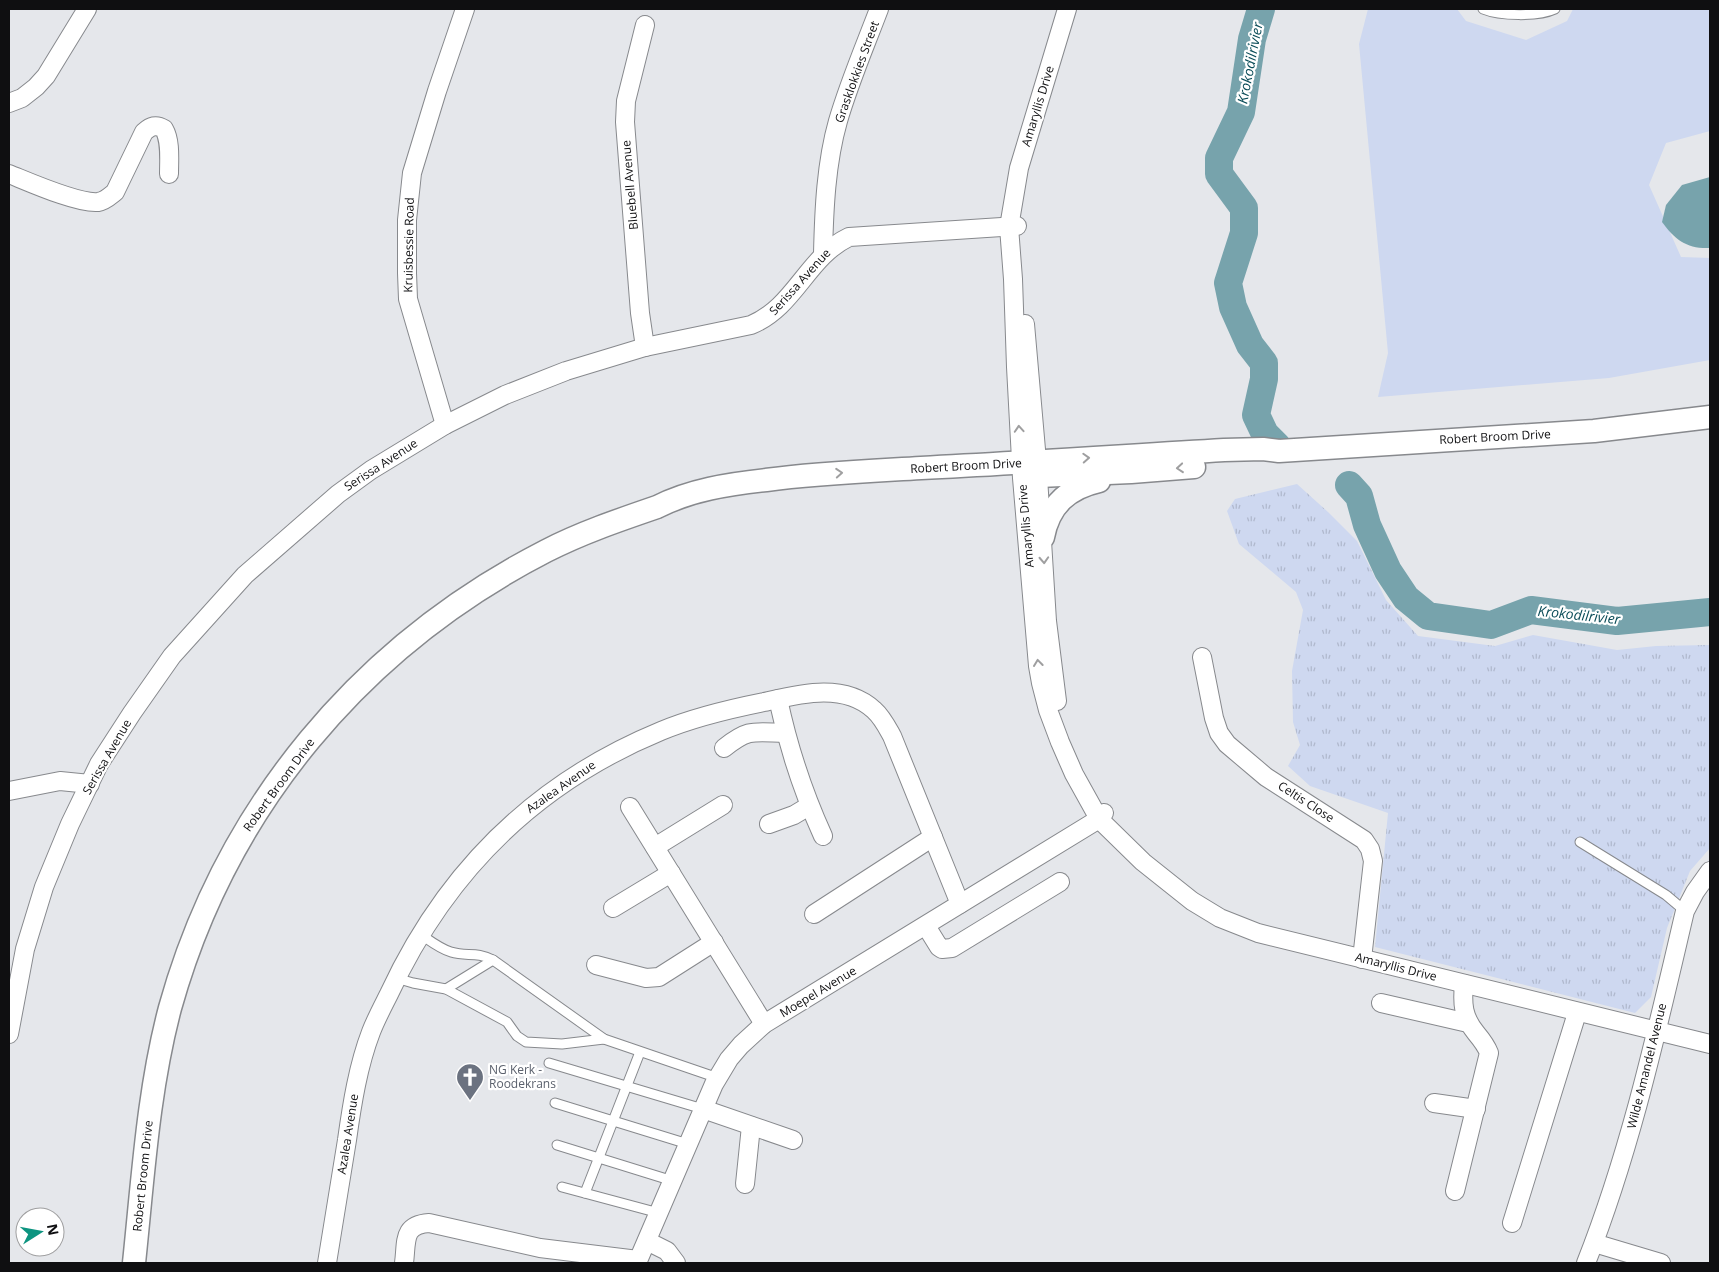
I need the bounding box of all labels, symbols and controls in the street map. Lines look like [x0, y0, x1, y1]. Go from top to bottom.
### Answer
street label: Grasklokkies Street [830, 19, 883, 125]
water label: Krokodilrivier [1232, 20, 1267, 105]
street label: Amaryllis Drive [1017, 63, 1058, 148]
street label: Bluebell Avenue [617, 139, 642, 231]
street label: Kruisbessie Road [399, 197, 418, 293]
street label: Serissa Avenue [765, 244, 834, 319]
one-way arrow [1014, 425, 1025, 433]
street label: Robert Broom Drive [1439, 425, 1551, 448]
street label: Serissa Avenue [341, 434, 421, 495]
one-way arrow [1082, 453, 1090, 464]
street label: Robert Broom Drive [910, 454, 1022, 477]
one-way arrow [1175, 462, 1183, 473]
one-way arrow [836, 468, 844, 479]
street label: Amaryllis Drive [1013, 483, 1038, 568]
one-way arrow [1038, 556, 1049, 564]
water label: Krokodilrivier [1537, 601, 1622, 628]
one-way arrow [1033, 658, 1044, 666]
street label: Serissa Avenue [78, 716, 135, 797]
street label: Robert Broom Drive [239, 734, 318, 835]
street label: Azalea Avenue [523, 756, 599, 817]
street label: Celtis Close [1275, 777, 1338, 826]
street label: Amaryllis Drive [1354, 948, 1439, 985]
street label: Moepel Avenue [776, 962, 860, 1021]
street label: Wilde Amandel Avenue [1623, 1001, 1670, 1131]
place label: NG Kerk - Roodekrans [489, 1061, 556, 1092]
church icon: NG Kerk - Roodekrans [455, 1062, 485, 1101]
street label: Azalea Avenue [333, 1092, 362, 1175]
street label: Robert Broom Drive [128, 1119, 157, 1232]
north arrow [15, 1207, 65, 1257]
text: N [43, 1222, 64, 1237]

